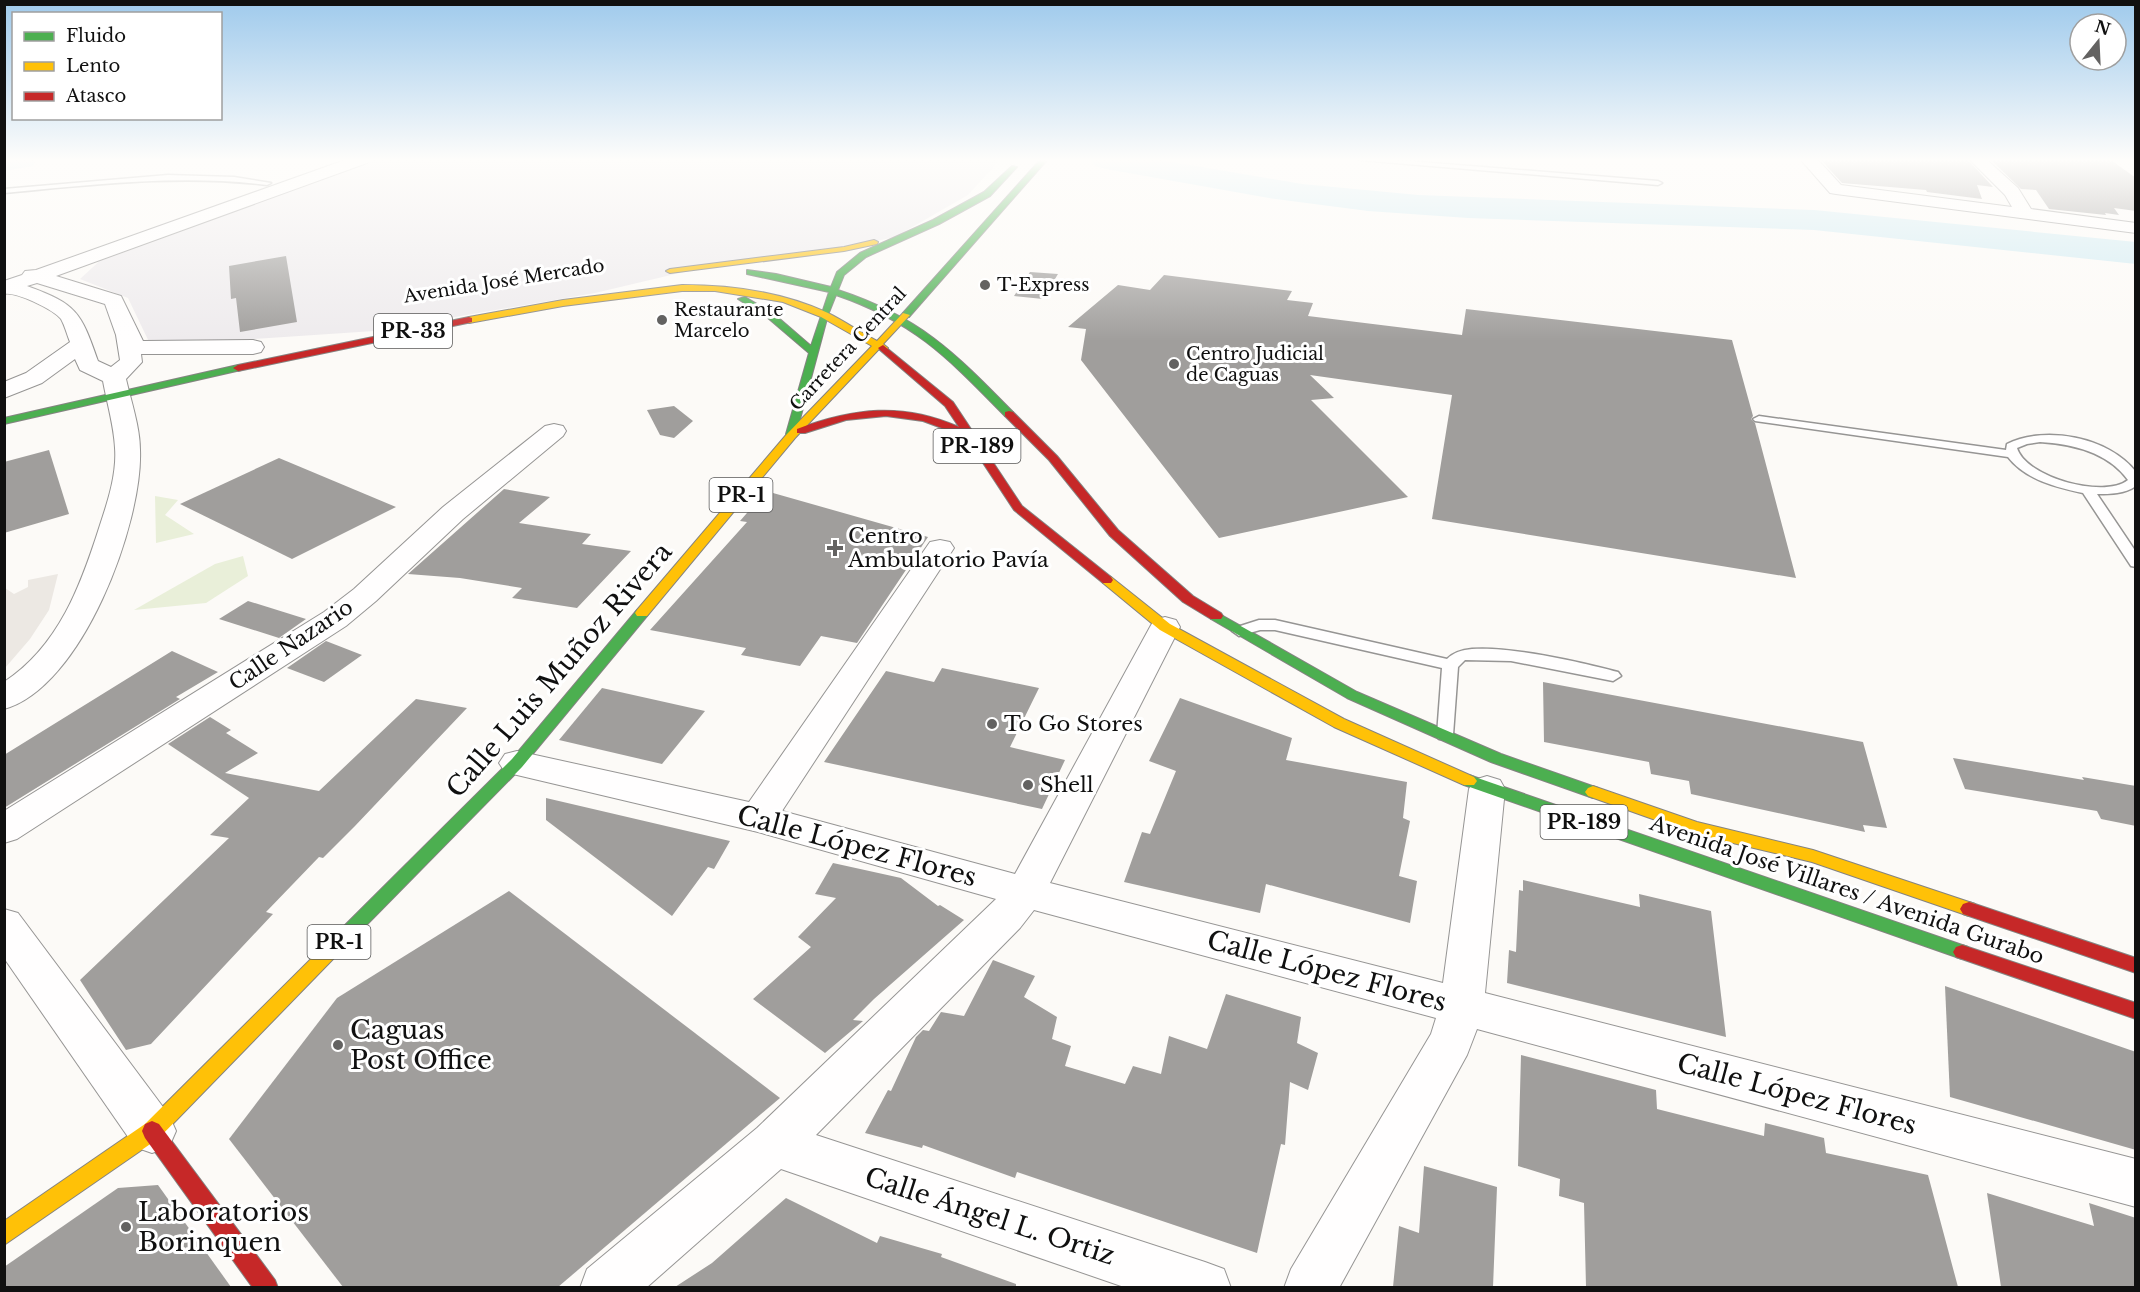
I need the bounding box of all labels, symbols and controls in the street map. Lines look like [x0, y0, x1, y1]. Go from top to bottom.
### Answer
legend [12, 12, 222, 120]
north arrow [2068, 12, 2128, 72]
text: N [2092, 16, 2113, 40]
text: Fluido [66, 25, 126, 47]
text: Lento [66, 55, 120, 77]
text: Atasco [65, 85, 126, 107]
street label: Avenida José Mercado [401, 254, 606, 308]
place label: T-Express [997, 274, 1089, 296]
marker: T-Express [978, 278, 992, 292]
street label: Carretera Central [785, 283, 911, 415]
place label: Restaurante Marcelo [674, 299, 783, 342]
marker: Restaurante Marcelo [655, 313, 669, 327]
road number: PR-33 [374, 314, 452, 348]
place label: Centro Judicial de Caguas [1186, 343, 1324, 386]
marker: Centro Judicial de Caguas [1167, 357, 1181, 371]
road number: PR-189 [934, 429, 1020, 463]
road number: PR-1 [710, 478, 772, 512]
place label: Centro Ambulatorio Pavía [847, 523, 1049, 573]
street label: Calle Luis Muñoz Rivera [440, 536, 679, 804]
marker: Centro Ambulatorio Pavía [826, 539, 844, 557]
street label: Calle Nazario [224, 594, 358, 696]
place label: To Go Stores [1004, 711, 1143, 737]
marker: To Go Stores [985, 717, 999, 731]
place label: Shell [1040, 772, 1094, 798]
marker: Shell [1021, 778, 1035, 792]
street label: Calle López Flores [734, 799, 980, 893]
road number: PR-189 [1540, 805, 1628, 839]
street label: Avenida José Villares / Avenida Gurabo [1646, 810, 2047, 970]
street label: Calle López Flores [1204, 924, 1450, 1018]
road number: PR-1 [308, 925, 370, 959]
place label: Caguas Post Office [350, 1014, 492, 1076]
marker: Caguas Post Office [331, 1038, 345, 1052]
street label: Calle López Flores [1674, 1047, 1920, 1141]
street label: Calle Ángel L. Ortiz [861, 1160, 1119, 1272]
place label: Laboratorios Borinquen [138, 1196, 309, 1258]
marker: Laboratorios Borinquen [119, 1220, 133, 1234]

